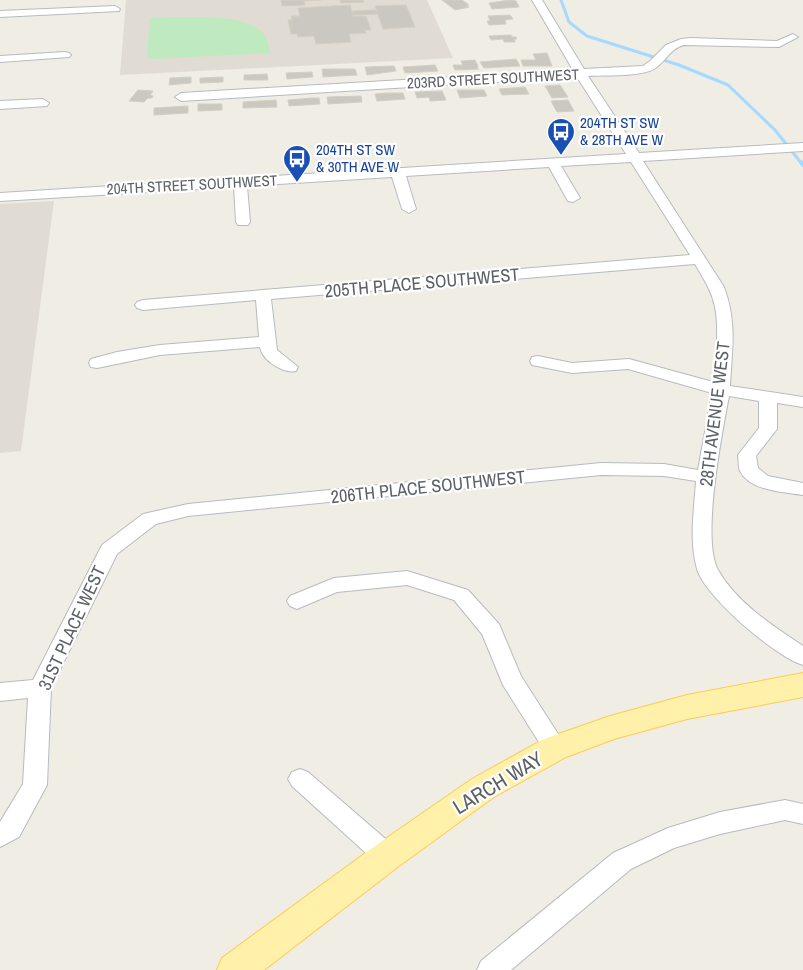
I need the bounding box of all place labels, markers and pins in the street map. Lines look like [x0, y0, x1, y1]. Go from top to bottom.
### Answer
place label: 204TH ST SW & 28TH AVE W [580, 112, 664, 150]
bus stop icon: 204TH ST SW & 28TH AVE W [546, 117, 576, 156]
place label: 204TH ST SW & 30TH AVE W [316, 139, 400, 177]
bus stop icon: 204TH ST SW & 30TH AVE W [282, 144, 312, 183]

